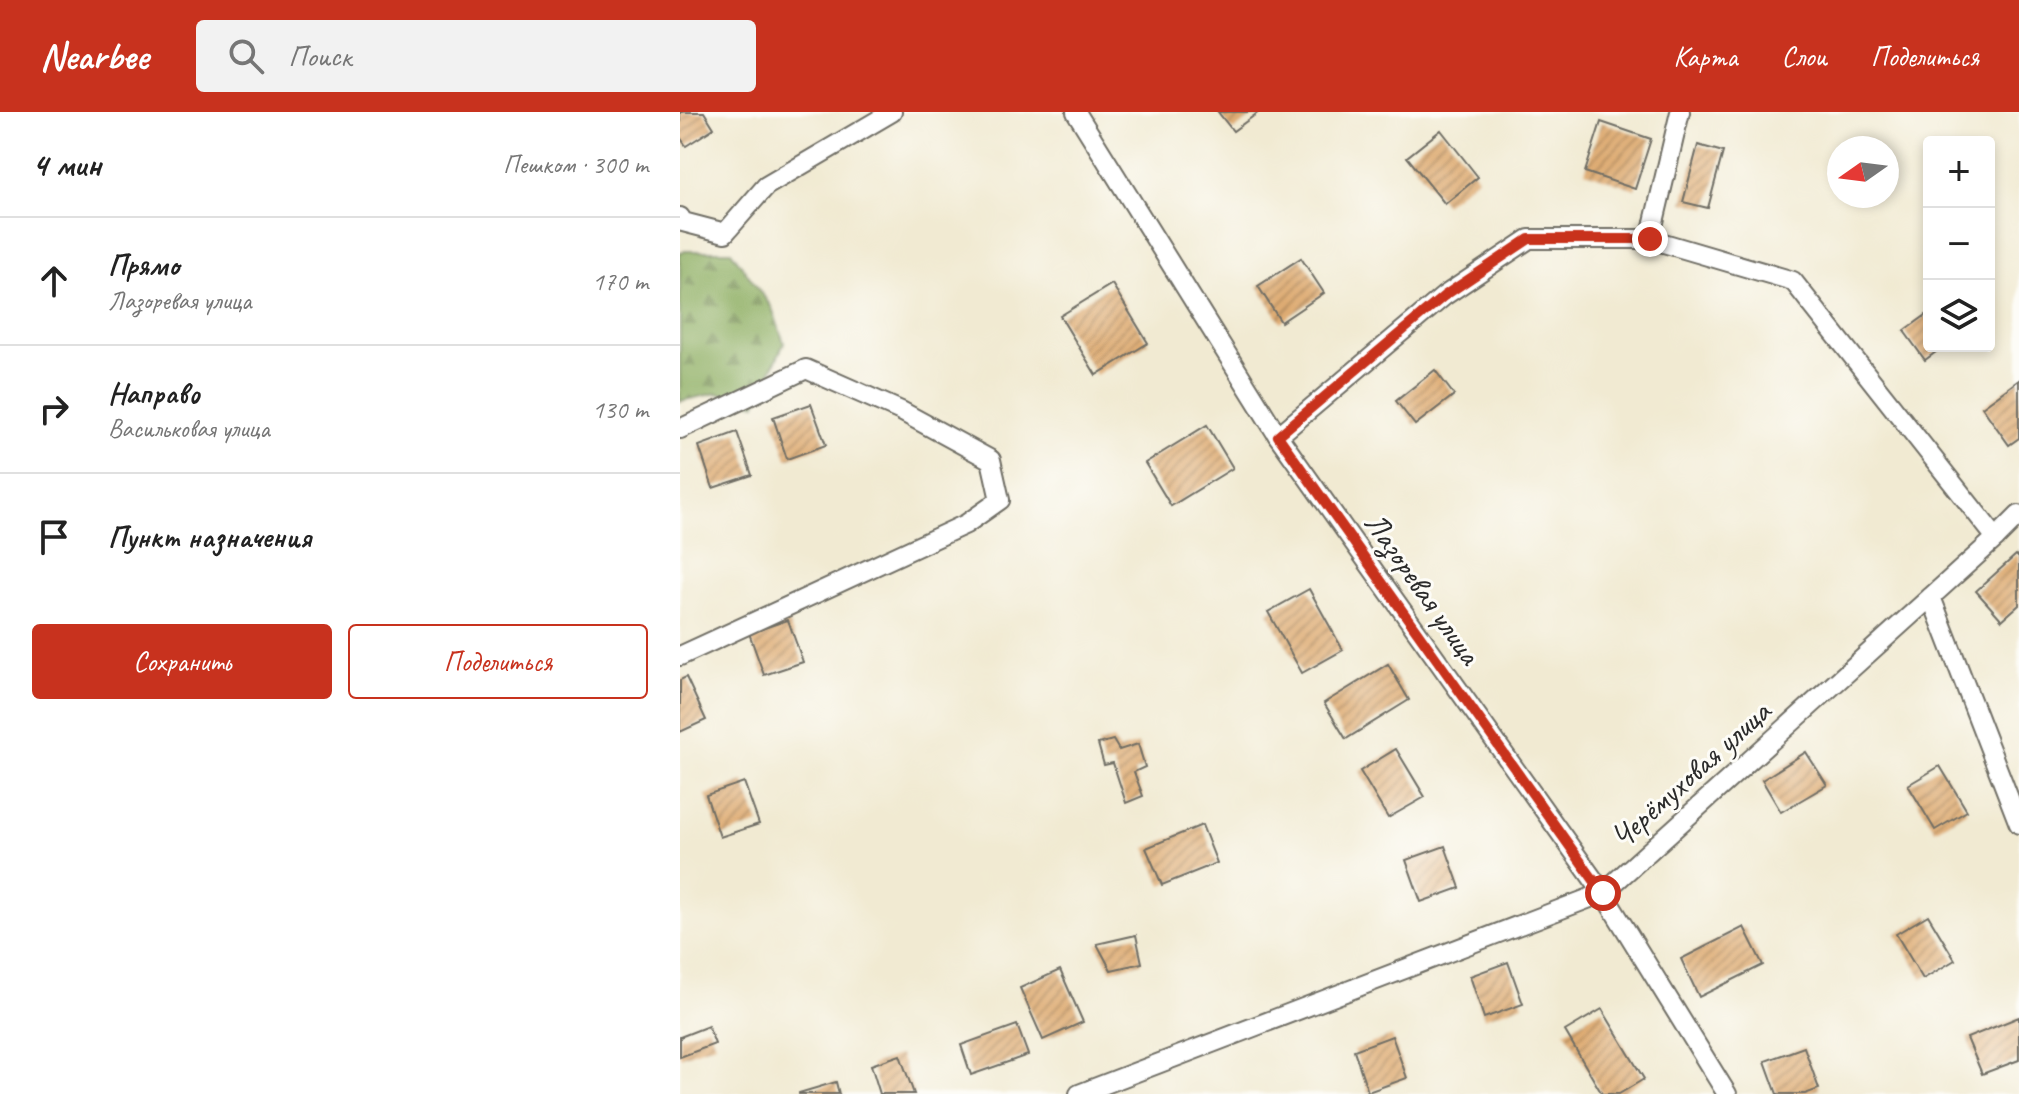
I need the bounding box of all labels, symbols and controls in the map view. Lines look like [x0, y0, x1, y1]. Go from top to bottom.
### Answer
search box [196, 20, 756, 92]
text: Nearbee [40, 33, 148, 80]
icon: search [224, 34, 268, 78]
text: Поиск [288, 37, 351, 75]
text: Карта [1674, 39, 1738, 74]
text: Слои [1782, 39, 1827, 74]
text: Поделиться [1871, 39, 1979, 74]
north arrow [1827, 136, 1899, 208]
map controls [1923, 136, 1995, 352]
button: + [1923, 136, 1995, 208]
text: 4 мин [32, 143, 101, 186]
text: Пешком · 300 m [503, 148, 648, 181]
button: − [1923, 208, 1995, 280]
route end [1632, 221, 1668, 257]
text: Прямо [108, 246, 179, 284]
icon: ahead [32, 259, 76, 303]
text: 170 m [592, 265, 648, 298]
button: layers [1923, 280, 1995, 352]
text: Лазоревая улица [108, 284, 251, 317]
text: Направо [108, 374, 200, 412]
icon: right [32, 387, 76, 431]
text: 130 m [592, 393, 648, 426]
text: Васильковая улица [108, 412, 270, 445]
street label: Лазоревая улица [1355, 504, 1491, 674]
icon: arrive [32, 515, 76, 559]
text: Пункт назначения [108, 518, 311, 556]
button: Сохранить [32, 624, 332, 699]
button: Поделиться [348, 624, 648, 699]
street label: Черёмуховая улица [1602, 690, 1780, 857]
route start [1585, 875, 1621, 911]

